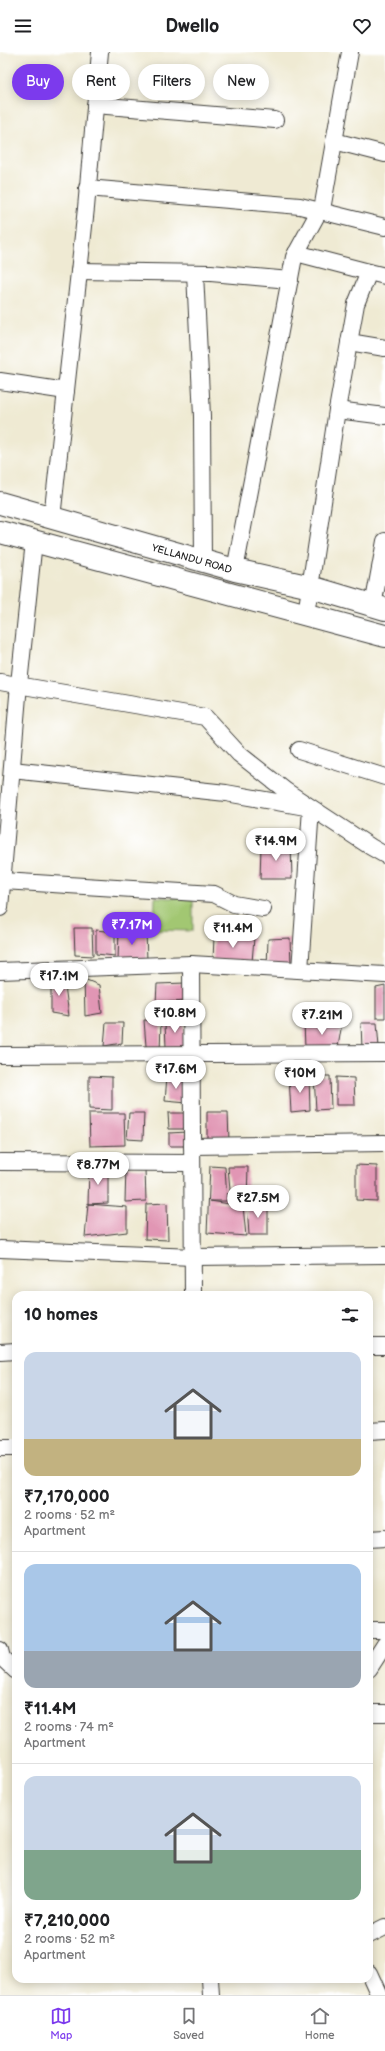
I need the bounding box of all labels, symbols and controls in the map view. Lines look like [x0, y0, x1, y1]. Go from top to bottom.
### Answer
icon: menu [12, 15, 34, 37]
icon: heart [351, 15, 373, 37]
text: Dwello [166, 16, 219, 37]
chip: Buy [12, 64, 64, 100]
chip: Rent [72, 64, 130, 100]
chip: Filters [138, 64, 205, 100]
chip: New [213, 64, 269, 100]
street label: YELLANDU ROAD [149, 542, 233, 576]
pin: ₹14.9M [243, 828, 309, 862]
text: ₹14.9M [255, 833, 297, 849]
pin: ₹7.17M [99, 912, 165, 946]
pin: ₹11.4M [200, 915, 266, 949]
text: ₹7.17M [111, 917, 153, 933]
text: ₹11.4M [213, 920, 253, 936]
pin: ₹17.1M [26, 963, 92, 997]
text: ₹17.1M [39, 968, 79, 984]
pin: ₹10.8M [142, 1000, 208, 1034]
pin: ₹7.21M [289, 1002, 355, 1036]
text: ₹10.8M [154, 1005, 196, 1021]
text: ₹7.21M [301, 1007, 343, 1023]
pin: ₹17.6M [143, 1056, 209, 1090]
pin: ₹10M [276, 1060, 324, 1094]
text: ₹17.6M [155, 1061, 197, 1077]
text: ₹10M [284, 1065, 316, 1081]
pin: ₹8.77M [65, 1152, 131, 1186]
text: ₹8.77M [76, 1157, 120, 1173]
pin: ₹27.5M [225, 1185, 291, 1219]
text: ₹27.5M [236, 1190, 280, 1206]
icon: filters [339, 1304, 361, 1326]
text: 10 homes [24, 1305, 98, 1325]
icon: home [157, 1378, 229, 1450]
text: ₹7,170,000 [24, 1487, 110, 1507]
text: 2 rooms · 52 m² [24, 1507, 115, 1523]
text: Apartment [24, 1523, 85, 1539]
icon: home [157, 1590, 229, 1662]
text: ₹11.4M [24, 1699, 76, 1719]
text: 2 rooms · 74 m² [24, 1719, 114, 1735]
text: Apartment [24, 1735, 85, 1751]
icon: home [157, 1802, 229, 1874]
text: ₹7,210,000 [24, 1911, 110, 1931]
text: 2 rooms · 52 m² [24, 1931, 115, 1947]
text: Apartment [24, 1947, 85, 1963]
tab: Map [50, 2005, 72, 2042]
tab: Saved [173, 2005, 204, 2042]
tab: Home [305, 2005, 335, 2042]

